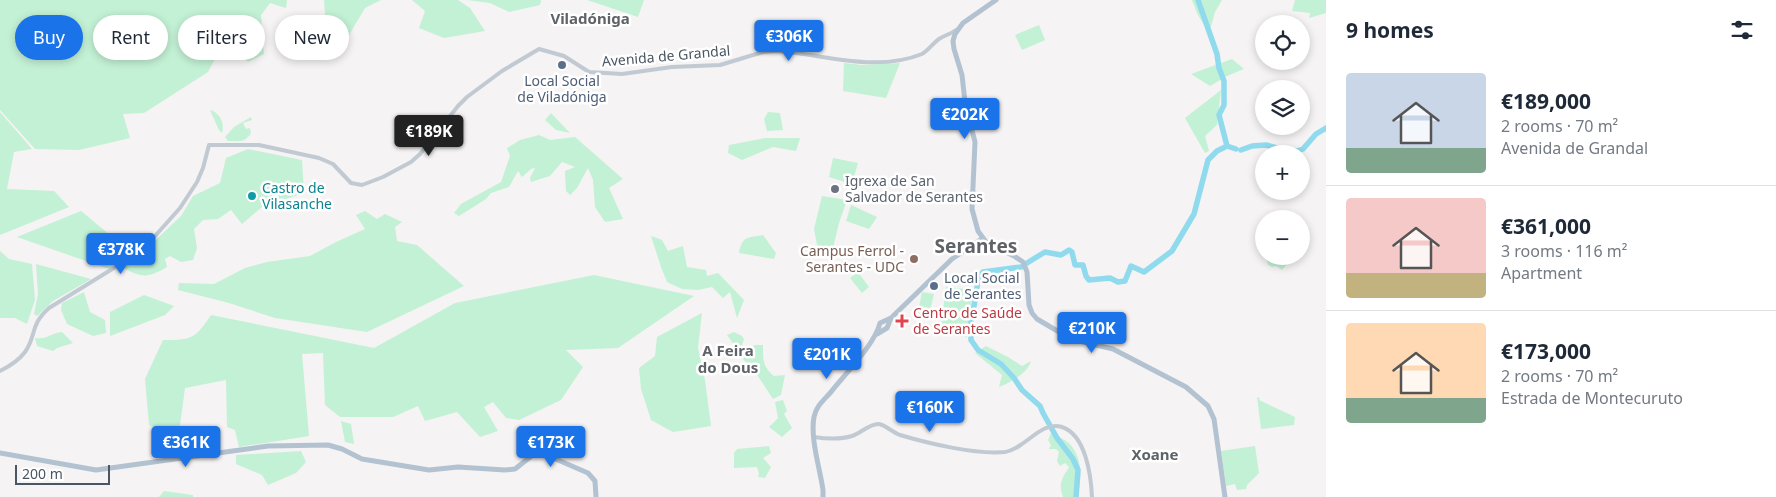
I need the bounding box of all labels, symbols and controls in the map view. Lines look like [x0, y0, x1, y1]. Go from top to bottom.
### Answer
district label: Viladóniga [550, 8, 630, 28]
chip: Buy [15, 15, 83, 60]
chip: Rent [93, 15, 168, 60]
chip: Filters [178, 15, 265, 60]
chip: New [275, 15, 349, 60]
map controls [1255, 15, 1310, 265]
button: locate [1255, 15, 1310, 70]
text: 9 homes [1346, 16, 1434, 44]
icon: filters [1728, 16, 1756, 44]
pin: €306K [754, 20, 824, 62]
text: €306K [765, 25, 813, 47]
street label: Avenida de Grandal [601, 40, 731, 71]
marker: Local Social de Viladóniga [556, 59, 568, 71]
place label: Local Social de Viladóniga [517, 71, 607, 106]
button: layers [1255, 80, 1310, 135]
text: €189,000 [1501, 87, 1591, 115]
icon: home [1386, 93, 1446, 153]
pin: €202K [930, 98, 1000, 140]
text: €202K [941, 103, 989, 125]
pin: €189K [394, 114, 464, 157]
text: 2 rooms · 70 m² [1501, 115, 1618, 137]
text: €189K [405, 120, 453, 142]
text: Avenida de Grandal [1501, 137, 1648, 159]
button: + [1255, 145, 1310, 200]
place label: Igrexa de San Salvador de Serantes [845, 171, 983, 206]
place label: Castro de Vilasanche [262, 178, 332, 213]
marker: Igrexa de San Salvador de Serantes [829, 183, 841, 195]
marker: Castro de Vilasanche [246, 190, 258, 202]
button: − [1255, 210, 1310, 265]
text: €361,000 [1501, 212, 1591, 240]
icon: home [1386, 218, 1446, 278]
pin: €378K [86, 232, 156, 275]
district label: Serantes [935, 233, 1017, 259]
text: €378K [97, 238, 145, 260]
text: 3 rooms · 116 m² [1501, 240, 1627, 262]
place label: Campus Ferrol - Serantes - UDC [800, 241, 904, 276]
marker: Campus Ferrol - Serantes - UDC [908, 253, 920, 265]
text: Apartment [1501, 262, 1582, 284]
place label: Local Social de Serantes [944, 268, 1022, 303]
marker: Local Social de Serantes [928, 280, 940, 292]
place label: Centro de Saúde de Serantes [913, 303, 1022, 338]
pin: €210K [1057, 312, 1127, 354]
marker: Centro de Saúde de Serantes [895, 314, 909, 328]
text: €210K [1068, 317, 1116, 339]
text: €173,000 [1501, 337, 1591, 365]
pin: €201K [792, 338, 862, 380]
district label: A Feira do Dous [698, 340, 758, 377]
text: €201K [803, 343, 851, 365]
icon: home [1386, 343, 1446, 403]
text: 2 rooms · 70 m² [1501, 365, 1618, 387]
text: Estrada de Montecuruto [1501, 387, 1683, 409]
pin: €160K [895, 390, 965, 433]
text: €160K [906, 396, 954, 418]
pin: €361K [151, 426, 221, 468]
pin: €173K [516, 426, 586, 468]
text: €361K [162, 431, 210, 453]
text: €173K [527, 431, 575, 453]
district label: Xoane [1131, 444, 1179, 464]
scale bar [15, 462, 110, 485]
text: 200 m [22, 464, 63, 483]

